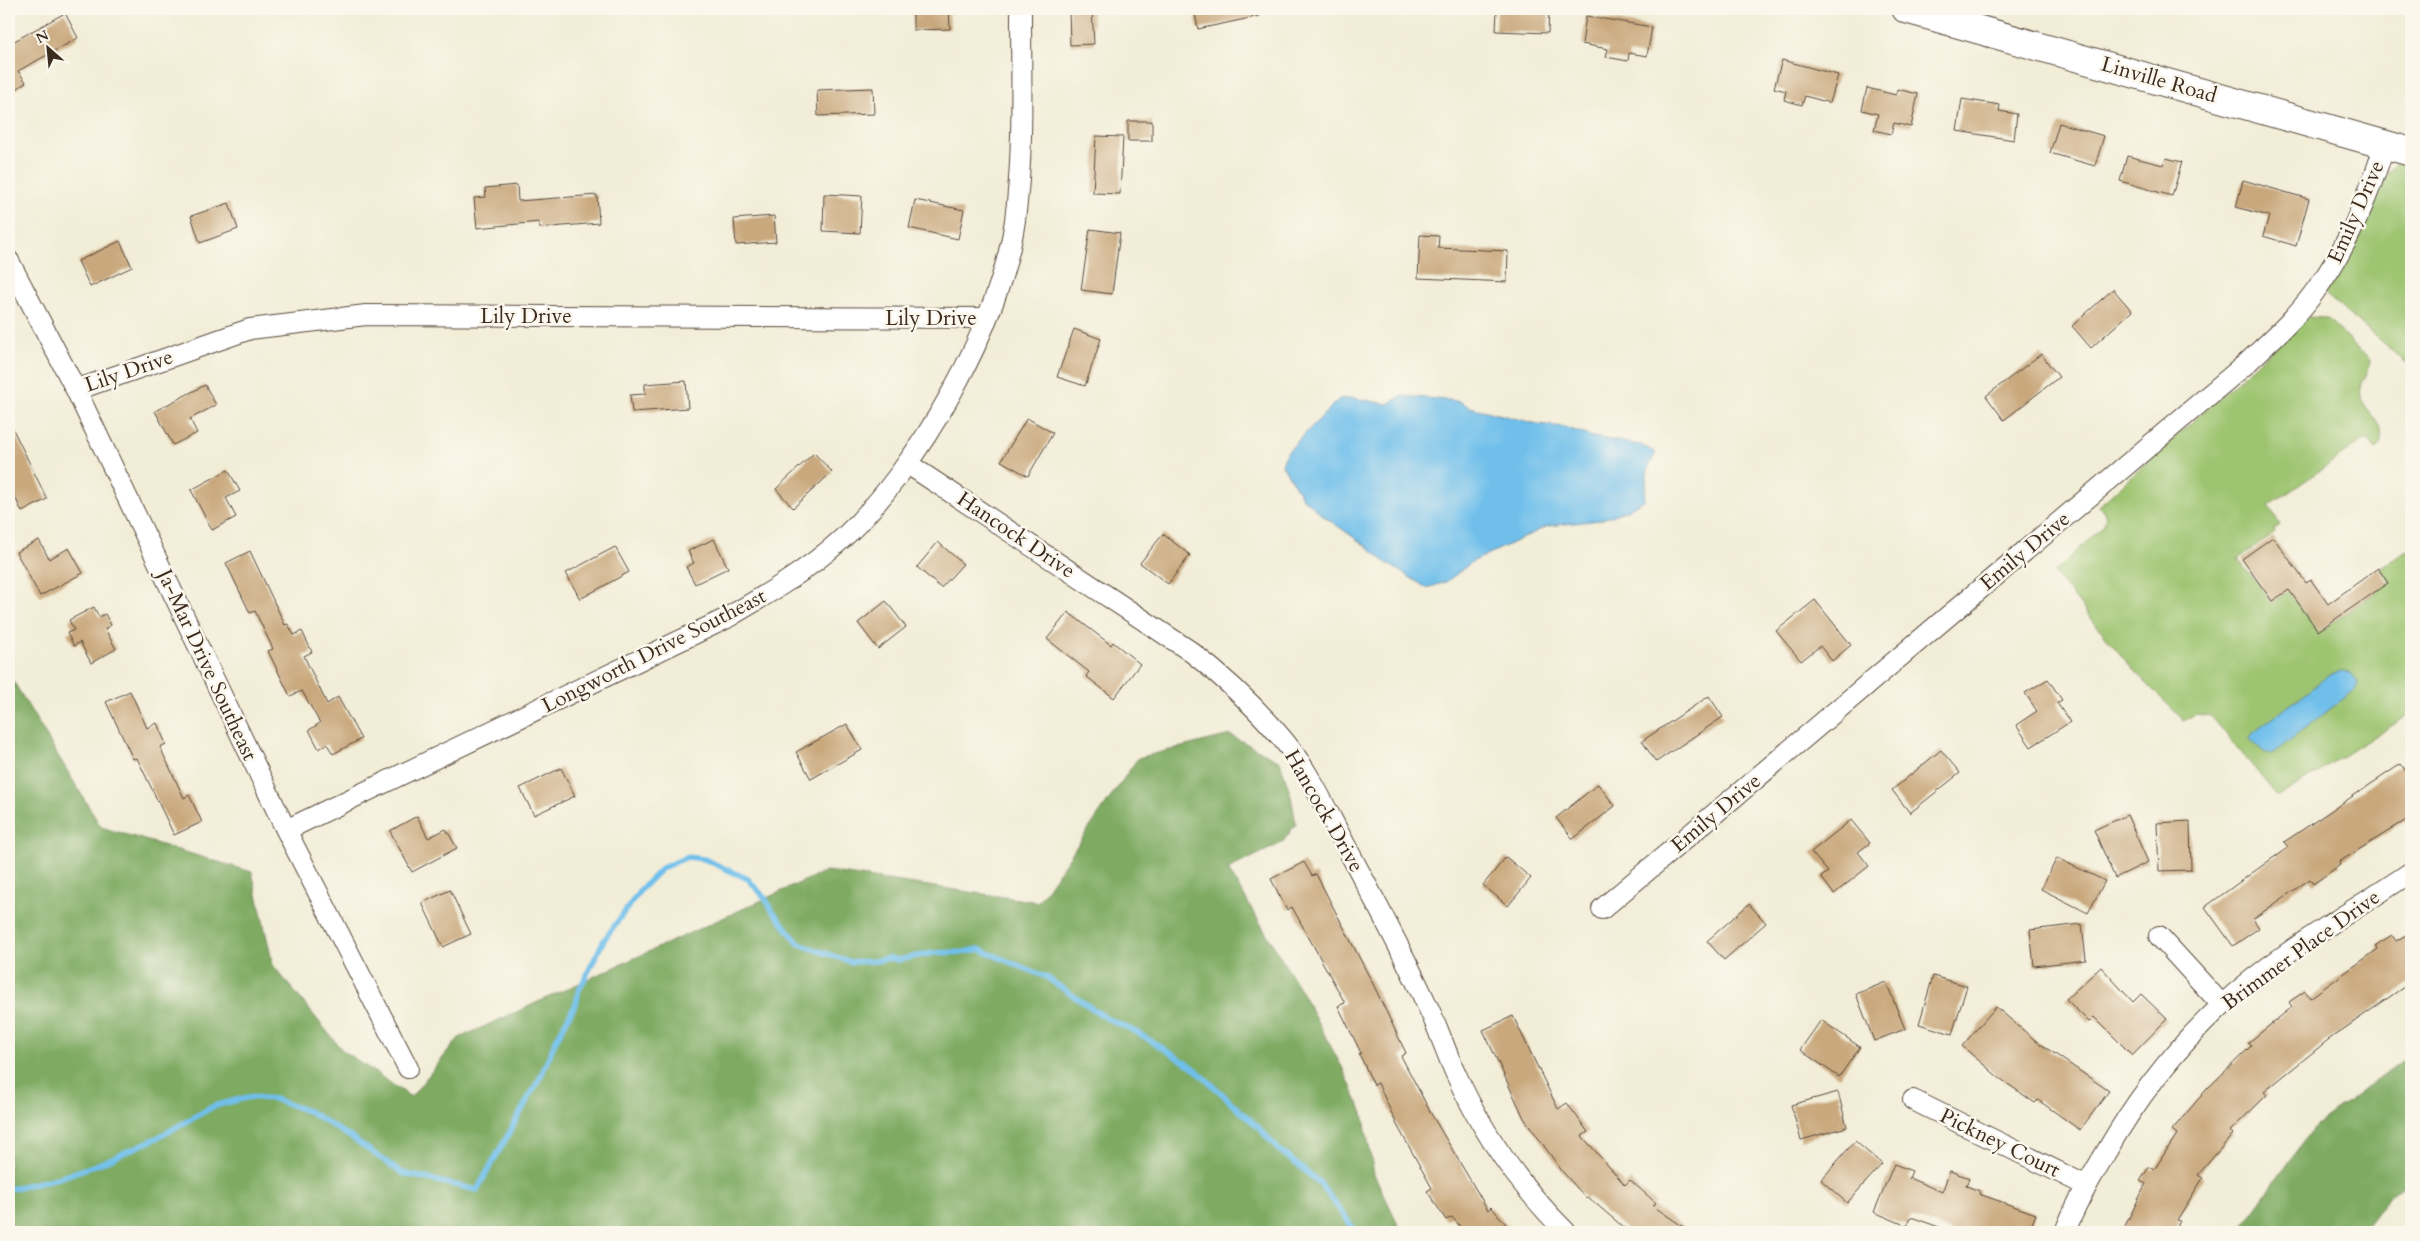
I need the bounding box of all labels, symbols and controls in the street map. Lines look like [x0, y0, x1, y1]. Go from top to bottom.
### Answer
north arrow [22, 22, 72, 72]
text: N [33, 26, 52, 48]
street label: Linville Road [2098, 50, 2220, 110]
street label: Emily Drive [2320, 156, 2392, 268]
street label: Lily Drive [480, 302, 572, 331]
street label: Lily Drive [885, 304, 977, 333]
street label: Lily Drive [81, 342, 177, 400]
street label: Hancock Drive [951, 485, 1081, 585]
street label: Emily Drive [1974, 505, 2076, 597]
street label: Ja-Mar Drive Southeast [149, 562, 264, 766]
street label: Longworth Drive Southeast [537, 582, 771, 720]
street label: Hancock Drive [1277, 745, 1371, 877]
street label: Emily Drive [1665, 767, 1767, 859]
street label: Brimmer Place Drive [2216, 883, 2386, 1017]
street label: Pickney Court [1935, 1101, 2065, 1185]

